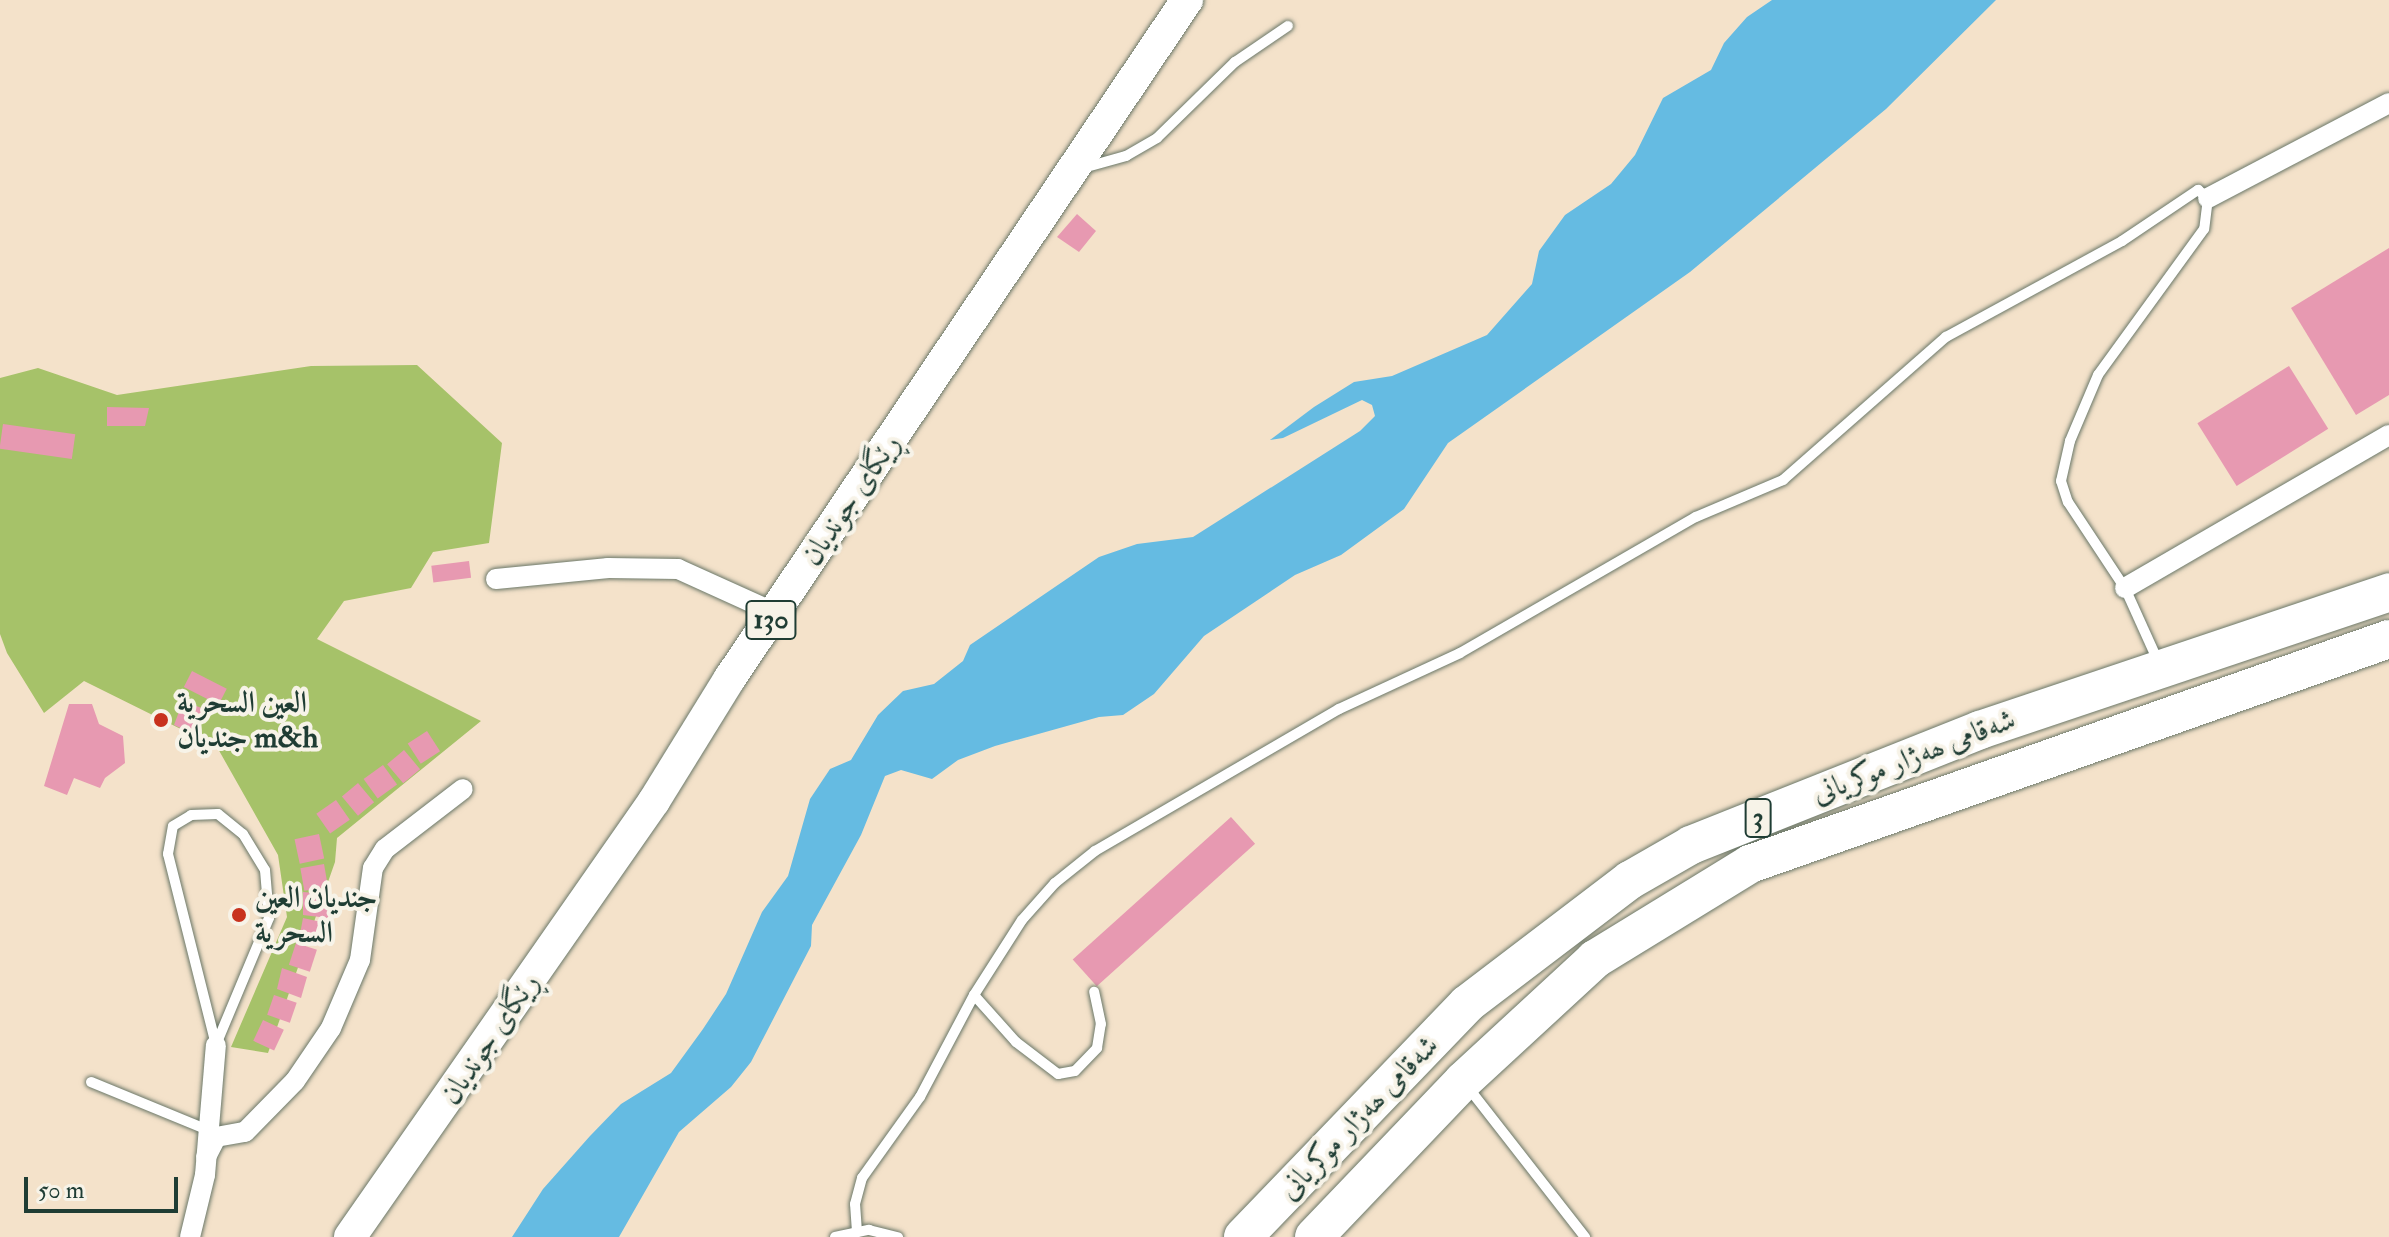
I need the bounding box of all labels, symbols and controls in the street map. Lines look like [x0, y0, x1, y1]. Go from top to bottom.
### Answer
street label: ڕێگای جوندیان [794, 427, 908, 573]
road number: 130 [745, 596, 797, 644]
place label: العين السحرية جنديان m&h [177, 685, 318, 756]
street label: شەقامی ھەژار موکریانی [1807, 702, 2021, 812]
marker: العين السحرية جنديان m&h [152, 711, 170, 729]
road number: 3 [1744, 794, 1772, 842]
place label: جنديان العين السحرية [255, 880, 378, 950]
marker: جنديان العين السحرية [230, 906, 248, 924]
street label: ڕێگای جوندیان [433, 966, 547, 1112]
street label: شەقامی ھەژار موکریانی [1271, 1028, 1447, 1208]
scale bar [28, 1161, 182, 1211]
text: 50 m [38, 1175, 84, 1206]

